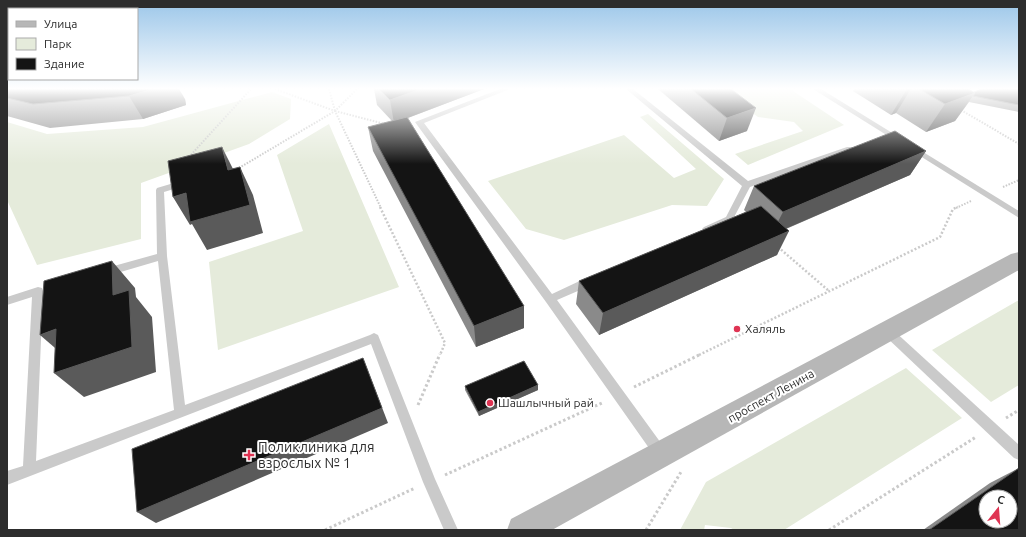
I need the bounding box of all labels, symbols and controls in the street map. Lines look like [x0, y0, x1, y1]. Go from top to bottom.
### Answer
legend [8, 8, 138, 80]
text: Улица [44, 17, 77, 30]
text: Парк [44, 37, 72, 50]
text: Здание [44, 57, 85, 70]
place label: Халяль [745, 322, 785, 335]
marker: Халяль [732, 324, 742, 334]
street label: проспект Ленина [725, 366, 816, 425]
place label: Шашлычный рай [498, 396, 594, 409]
marker: Шашлычный рай [485, 398, 495, 408]
place label: Поликлиника для взрослых № 1 [258, 439, 375, 471]
marker: Поликлиника для взрослых № 1 [243, 449, 255, 461]
north arrow [978, 489, 1018, 529]
text: С [996, 493, 1006, 506]

